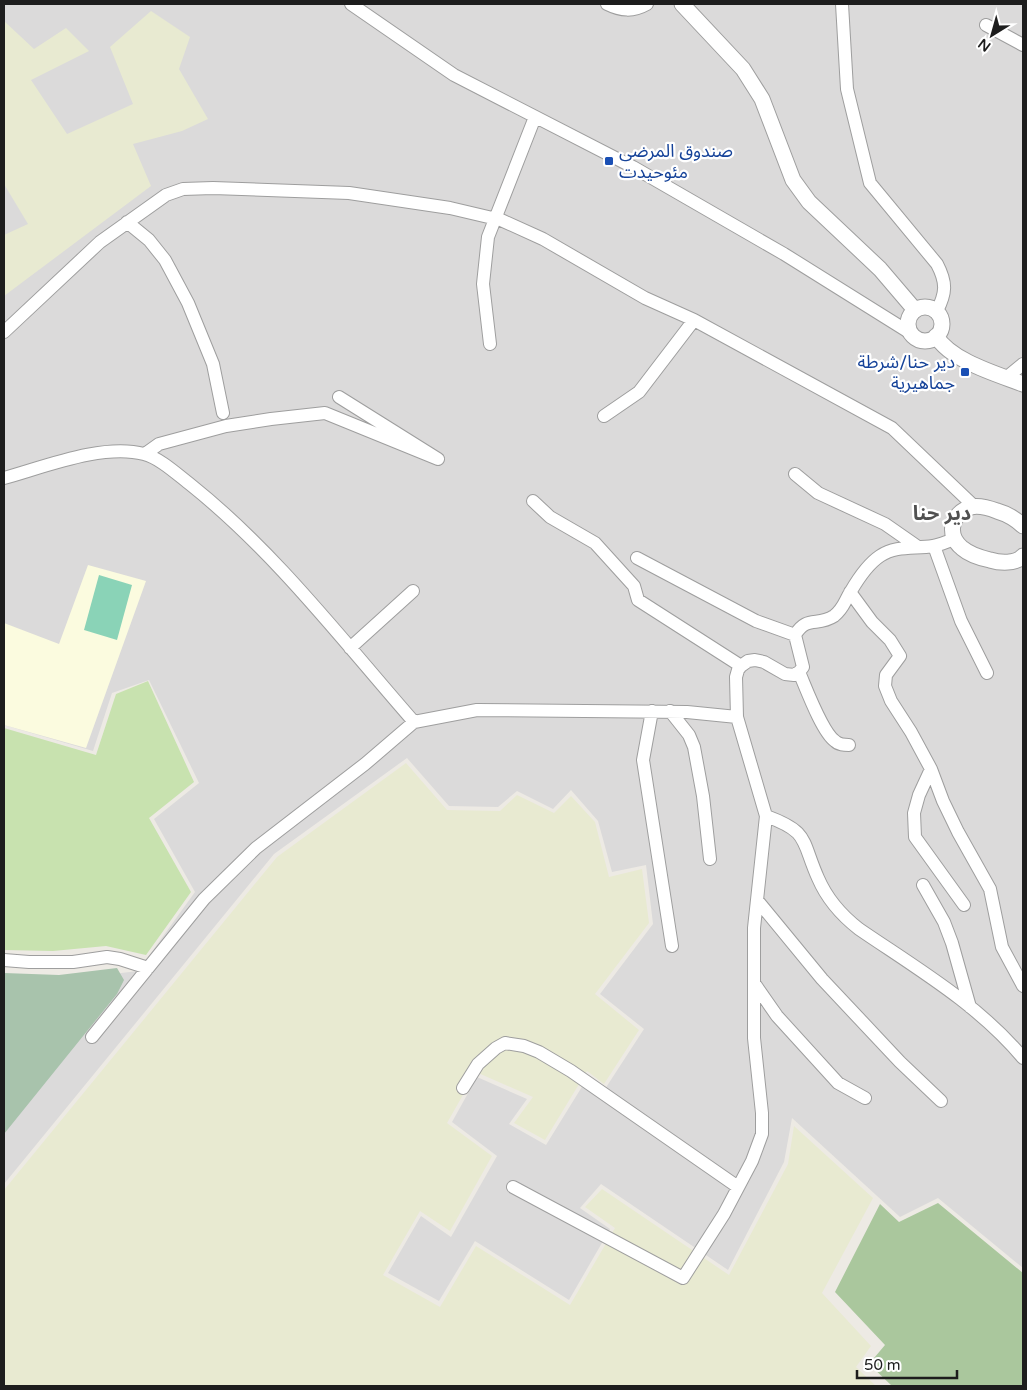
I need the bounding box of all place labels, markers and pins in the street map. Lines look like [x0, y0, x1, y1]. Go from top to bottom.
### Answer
place label: صندوق المرضى مئوحيدت [619, 140, 733, 183]
marker: صندوق المرضى مئوحيدت [603, 155, 615, 167]
place label: دير حنا/شرطة جماهيرية [858, 351, 955, 394]
marker: دير حنا/شرطة جماهيرية [959, 366, 971, 378]

